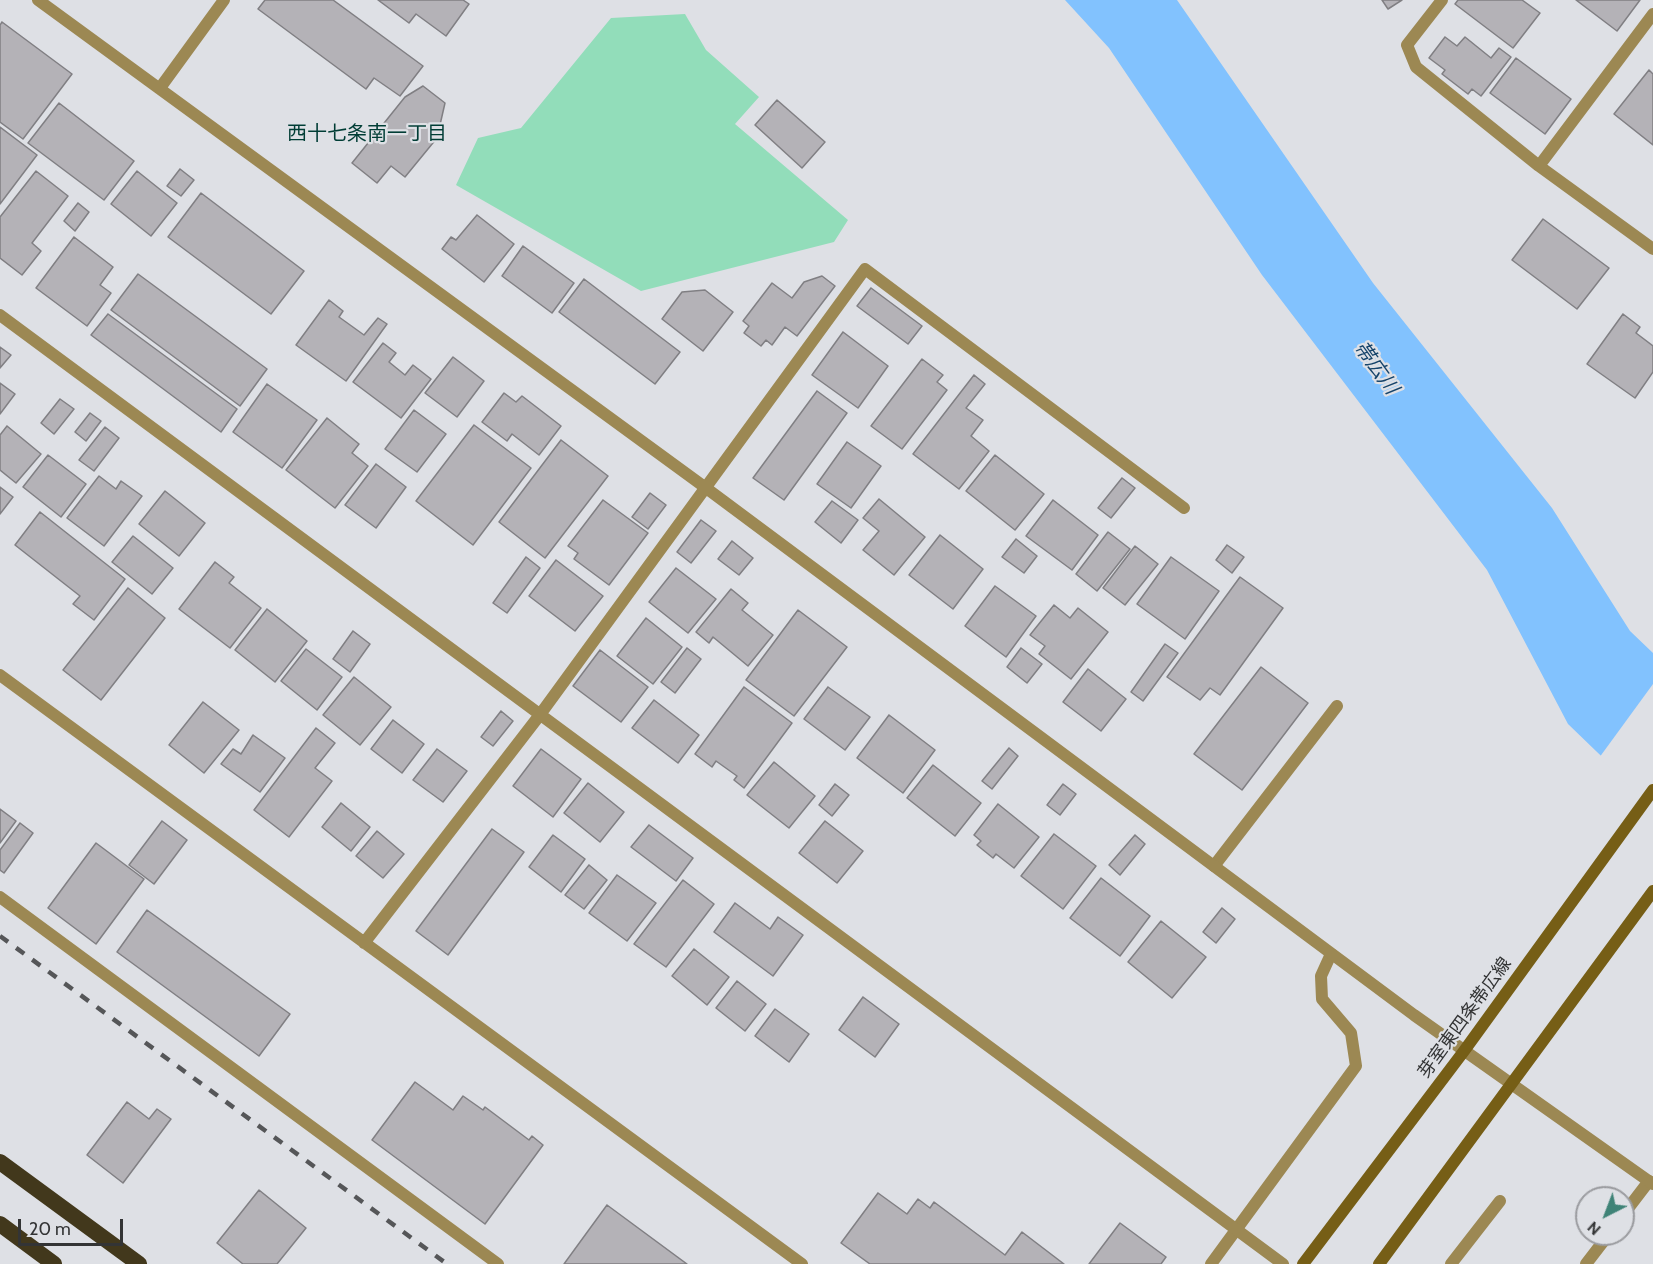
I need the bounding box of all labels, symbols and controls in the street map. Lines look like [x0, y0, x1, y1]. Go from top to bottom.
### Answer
district label: 西十七条南一丁目 [287, 122, 447, 146]
water label: 帯広川 [1349, 337, 1403, 399]
street label: 芽室東四条帯広線 [1414, 953, 1516, 1083]
north arrow [1575, 1186, 1635, 1246]
scale bar [21, 1207, 126, 1245]
text: N [1583, 1217, 1605, 1239]
text: 20 m [29, 1218, 71, 1240]

